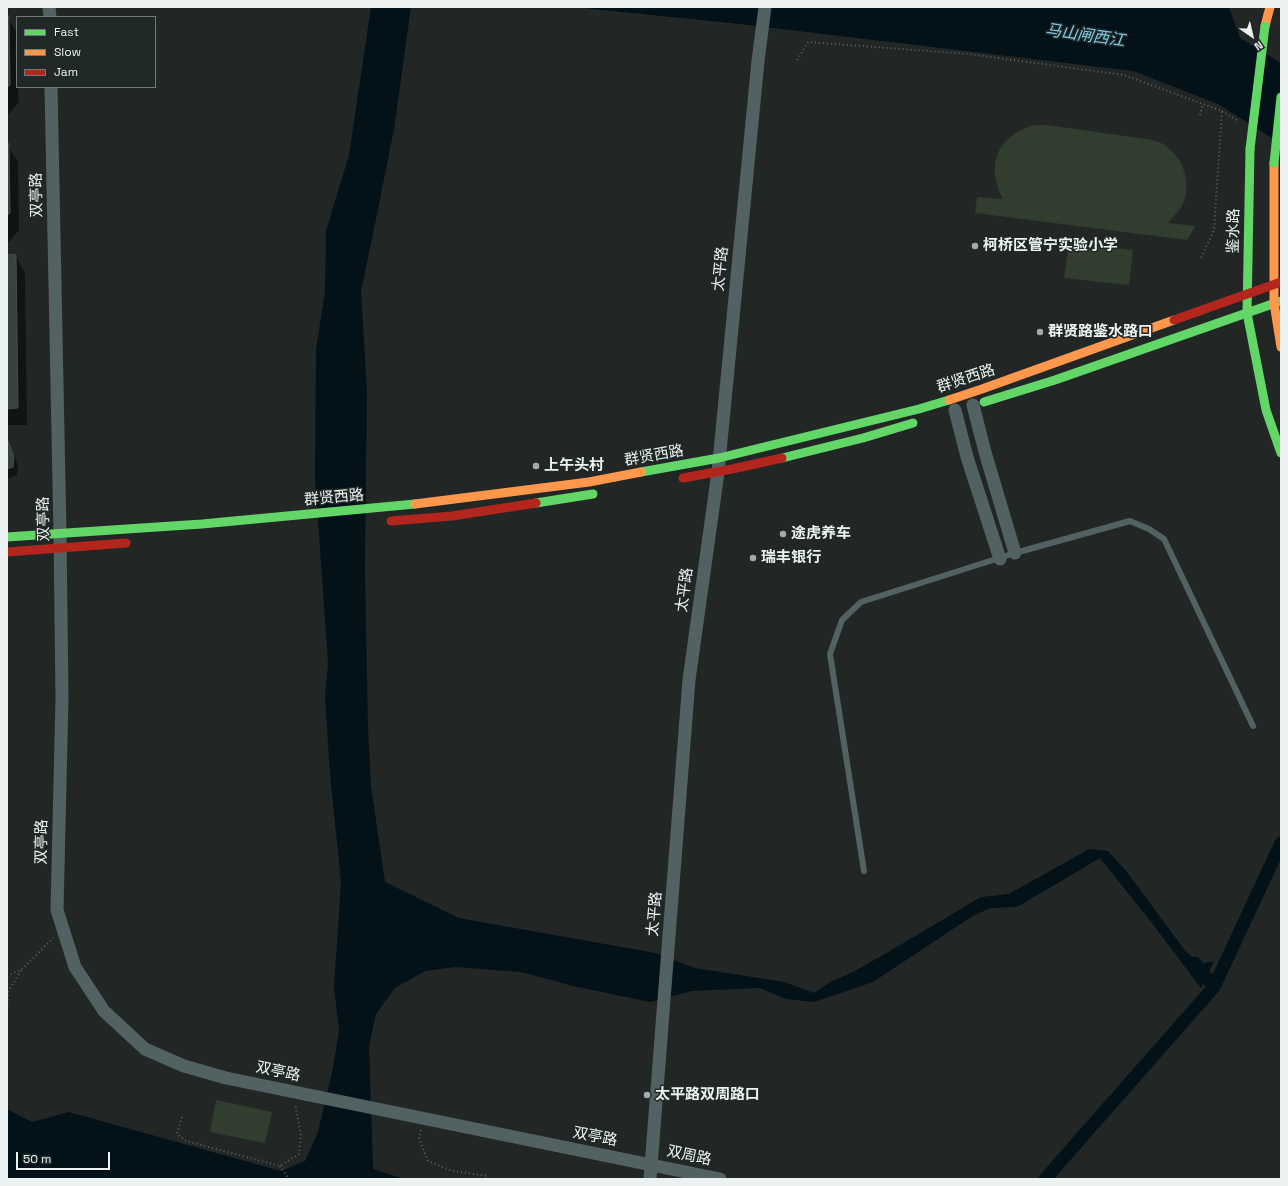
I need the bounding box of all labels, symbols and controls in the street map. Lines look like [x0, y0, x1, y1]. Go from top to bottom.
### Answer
legend [16, 16, 156, 88]
north arrow [1232, 16, 1272, 56]
water label: 马山闸西江 [1044, 21, 1126, 51]
text: Fast [54, 24, 79, 40]
text: N [1252, 38, 1266, 54]
text: Slow [54, 44, 81, 60]
text: Jam [54, 64, 78, 80]
street label: 双亭路 [28, 172, 46, 218]
street label: 鉴水路 [1225, 208, 1243, 254]
place label: 柯桥区管宁实验小学 [983, 237, 1118, 255]
marker: 柯桥区管宁实验小学 [970, 241, 980, 251]
street label: 太平路 [710, 246, 732, 292]
place label: 群贤路鉴水路口 [1048, 323, 1153, 341]
marker: 群贤路鉴水路口 [1035, 327, 1045, 337]
street label: 群贤西路 [935, 361, 997, 397]
street label: 群贤西路 [623, 442, 685, 470]
place label: 上午头村 [544, 457, 604, 475]
marker: 上午头村 [531, 461, 541, 471]
street label: 群贤西路 [303, 486, 365, 510]
street label: 双亭路 [35, 496, 53, 542]
place label: 途虎养车 [791, 525, 851, 543]
marker: 途虎养车 [778, 529, 788, 539]
place label: 瑞丰银行 [761, 549, 821, 567]
marker: 瑞丰银行 [748, 553, 758, 563]
street label: 太平路 [673, 566, 697, 614]
street label: 双亭路 [33, 819, 51, 865]
street label: 太平路 [644, 891, 666, 937]
street label: 双亭路 [254, 1059, 302, 1085]
place label: 太平路双周路口 [655, 1086, 760, 1104]
marker: 太平路双周路口 [642, 1090, 652, 1100]
street label: 双亭路 [571, 1124, 619, 1150]
street label: 双周路 [665, 1143, 713, 1169]
scale bar [18, 1144, 112, 1170]
text: 50 m [23, 1151, 51, 1167]

